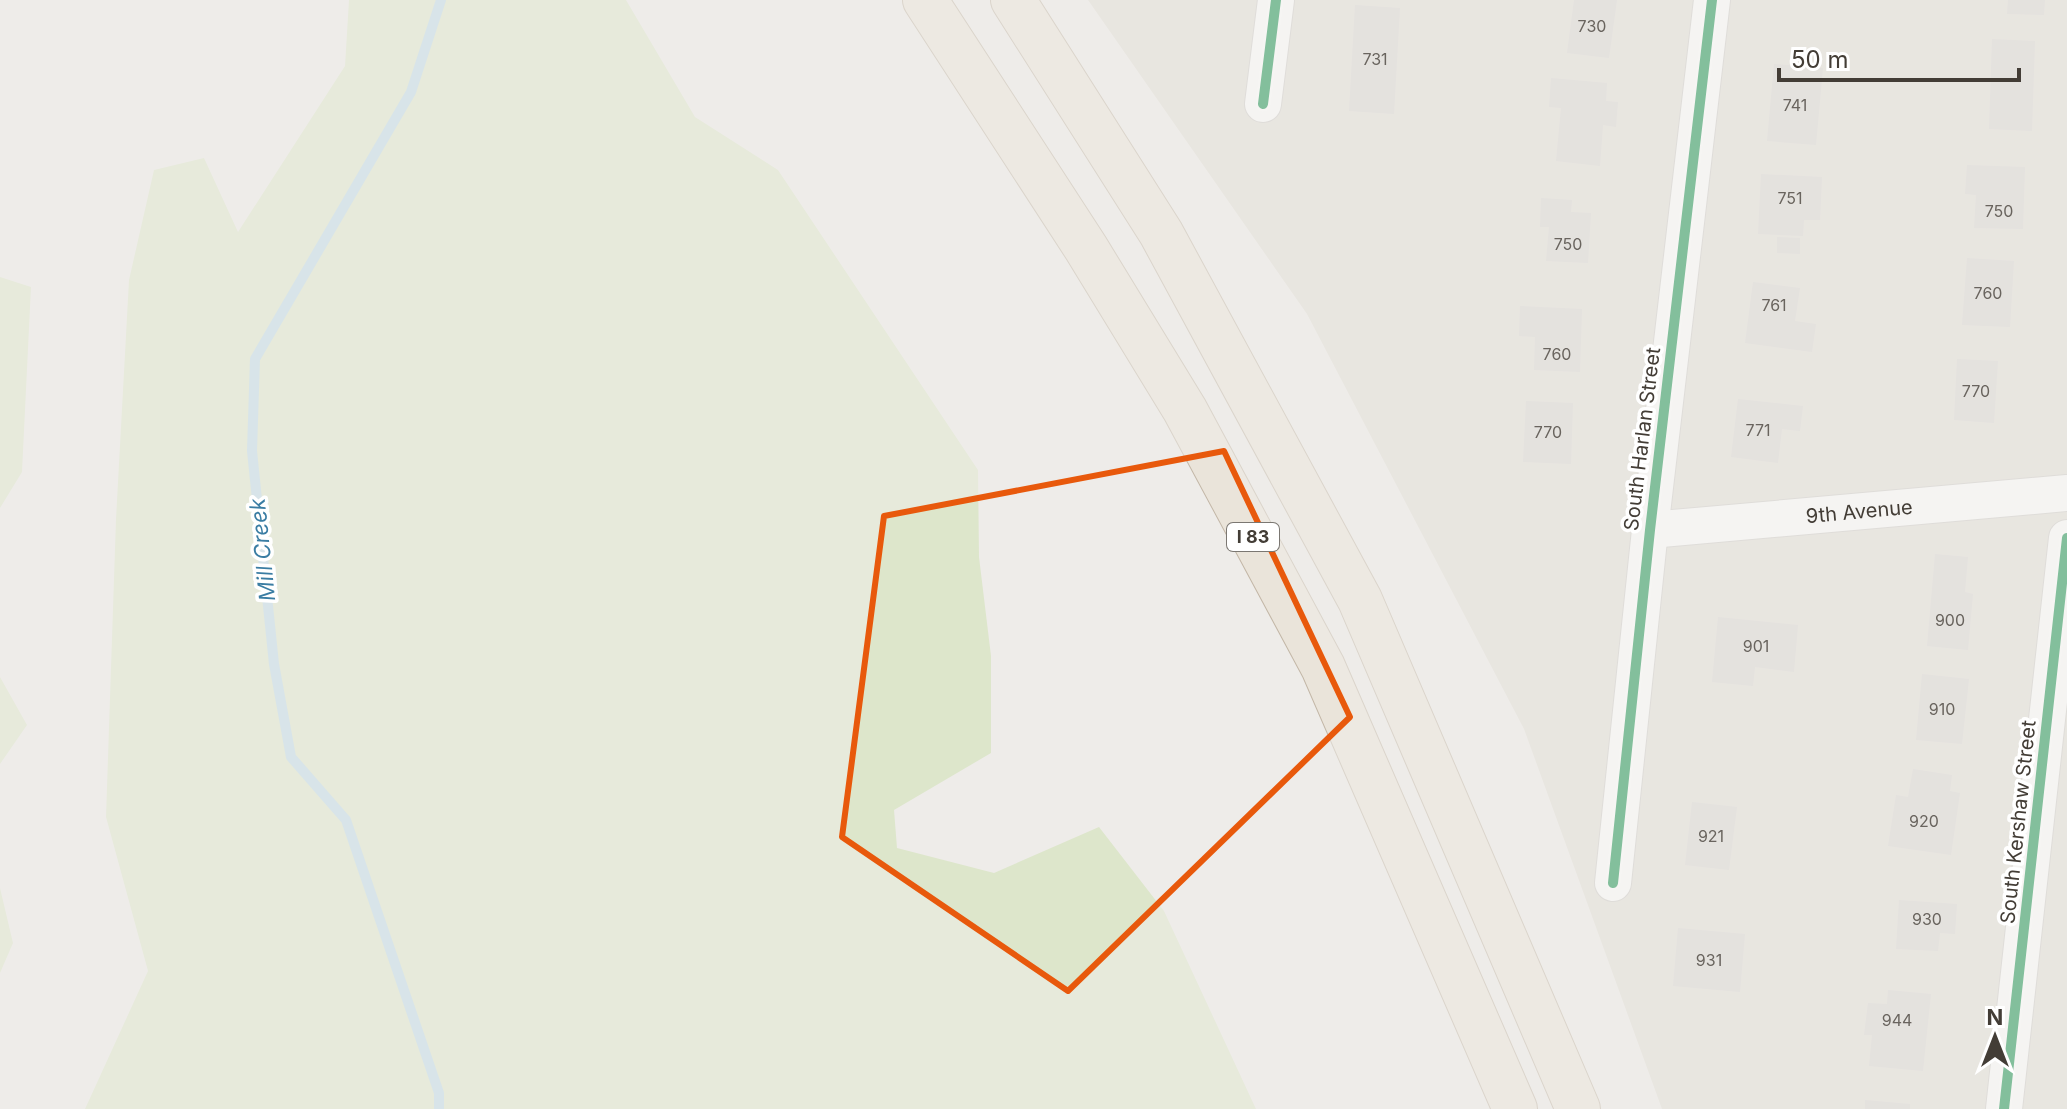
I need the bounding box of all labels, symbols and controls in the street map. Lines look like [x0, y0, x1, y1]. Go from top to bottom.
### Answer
house number: 730 [1578, 16, 1606, 36]
scale bar [1779, 32, 2019, 82]
text: 50 m [1791, 45, 1849, 74]
house number: 731 [1362, 49, 1388, 69]
house number: 741 [1783, 95, 1807, 115]
house number: 751 [1777, 188, 1803, 208]
house number: 750 [1985, 201, 2013, 221]
house number: 750 [1554, 234, 1582, 254]
house number: 760 [1974, 283, 2002, 303]
house number: 761 [1761, 295, 1787, 315]
house number: 760 [1543, 344, 1571, 364]
street label: South Harlan Street [1619, 346, 1665, 532]
house number: 770 [1962, 381, 1990, 401]
house number: 771 [1746, 420, 1770, 440]
house number: 770 [1534, 422, 1562, 442]
street label: 9th Avenue [1805, 495, 1914, 528]
water label: Mill Creek [244, 496, 280, 603]
road number: I 83 [1227, 523, 1279, 551]
house number: 900 [1935, 610, 1965, 630]
house number: 901 [1743, 636, 1769, 656]
house number: 910 [1929, 699, 1955, 719]
street label: South Kershaw Street [1995, 719, 2041, 925]
house number: 920 [1909, 811, 1939, 831]
house number: 921 [1698, 826, 1724, 846]
house number: 930 [1912, 909, 1942, 929]
house number: 931 [1696, 950, 1722, 970]
north arrow [1955, 997, 2035, 1077]
text: N [1987, 1004, 2003, 1030]
house number: 944 [1882, 1010, 1912, 1030]

